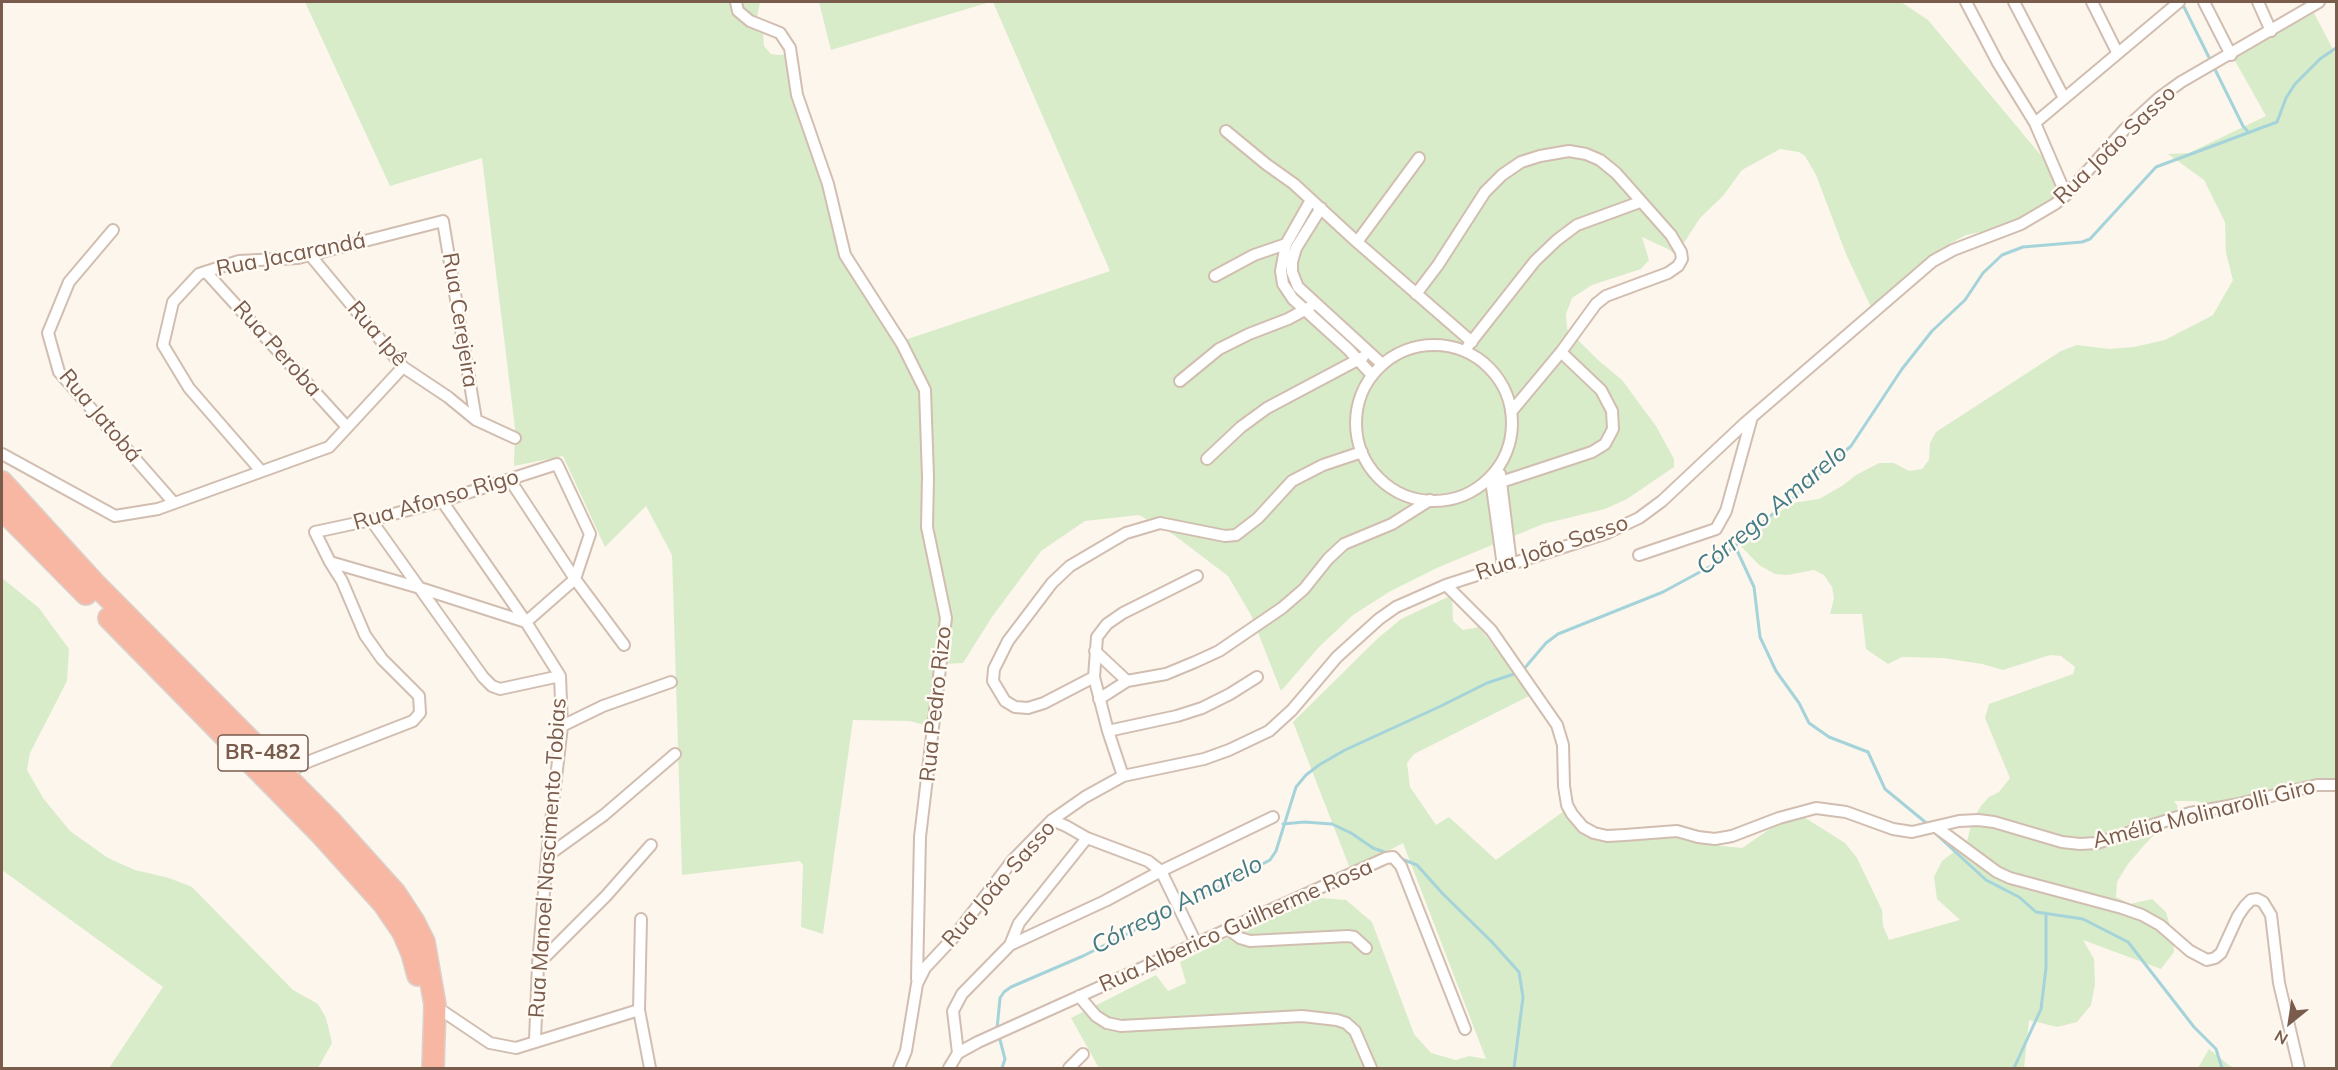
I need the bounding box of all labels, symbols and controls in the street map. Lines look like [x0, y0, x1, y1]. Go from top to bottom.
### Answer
street label: Rua João Sasso [2048, 80, 2182, 210]
street label: Rua Jacarandá [214, 228, 368, 282]
street label: Rua Cerejeira [436, 251, 484, 389]
street label: Rua Peroba [227, 296, 327, 402]
street label: Rua Ipê [342, 296, 412, 372]
street label: Rua Jatobá [53, 364, 147, 468]
water label: Córrego Amarelo [1691, 438, 1853, 582]
street label: Rua Afonso Rigo [350, 464, 522, 536]
street label: Rua João Sasso [1472, 510, 1632, 586]
street label: Rua Pedro Rizo [915, 625, 957, 783]
street label: Rua Manoel Nascimento Tobias [524, 697, 572, 1019]
road number: BR-482 [218, 735, 308, 771]
street label: Amélia Molinarolli Giro [2090, 774, 2318, 854]
street label: Rua João Sasso [937, 815, 1061, 953]
water label: Córrego Amarelo [1087, 849, 1267, 961]
street label: Rua Alberico Guilherme Rosa [1095, 854, 1377, 998]
north arrow [2260, 992, 2320, 1052]
text: N [2271, 1026, 2291, 1049]

